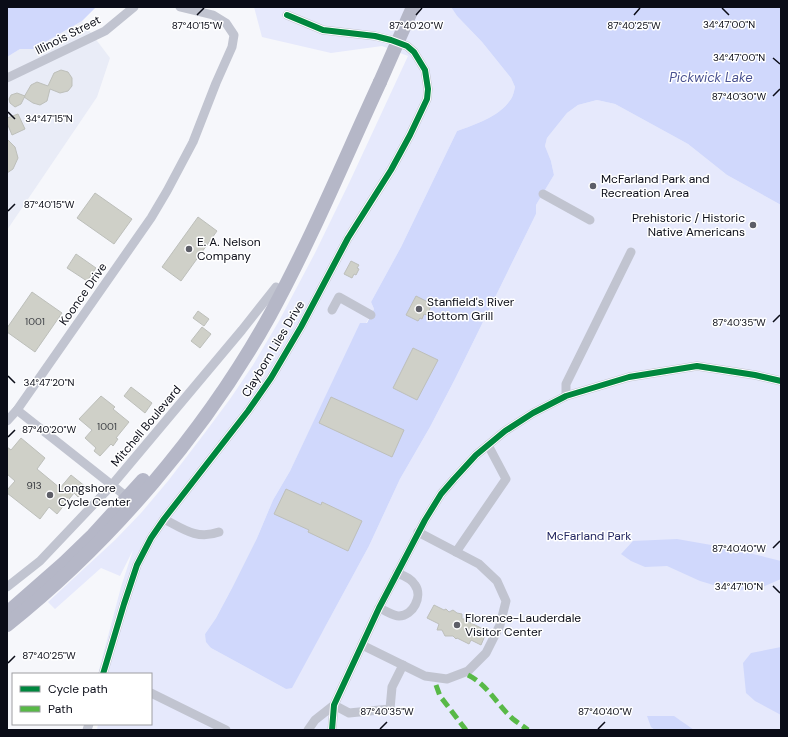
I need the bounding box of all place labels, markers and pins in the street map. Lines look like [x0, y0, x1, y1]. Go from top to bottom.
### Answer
place label: McFarland Park and Recreation Area [601, 171, 710, 201]
marker: McFarland Park and Recreation Area [588, 181, 598, 191]
place label: Prehistoric / Historic Native Americans [632, 210, 745, 240]
marker: Prehistoric / Historic Native Americans [748, 220, 758, 230]
place label: E. A. Nelson Company [197, 234, 261, 264]
marker: E. A. Nelson Company [184, 244, 194, 254]
place label: Stanfield's River Bottom Grill [427, 294, 515, 324]
marker: Stanfield's River Bottom Grill [414, 304, 424, 314]
place label: Longshore Cycle Center [58, 480, 131, 510]
marker: Longshore Cycle Center [45, 490, 55, 500]
place label: Florence-Lauderdale Visitor Center [465, 610, 581, 640]
marker: Florence-Lauderdale Visitor Center [452, 620, 462, 630]

